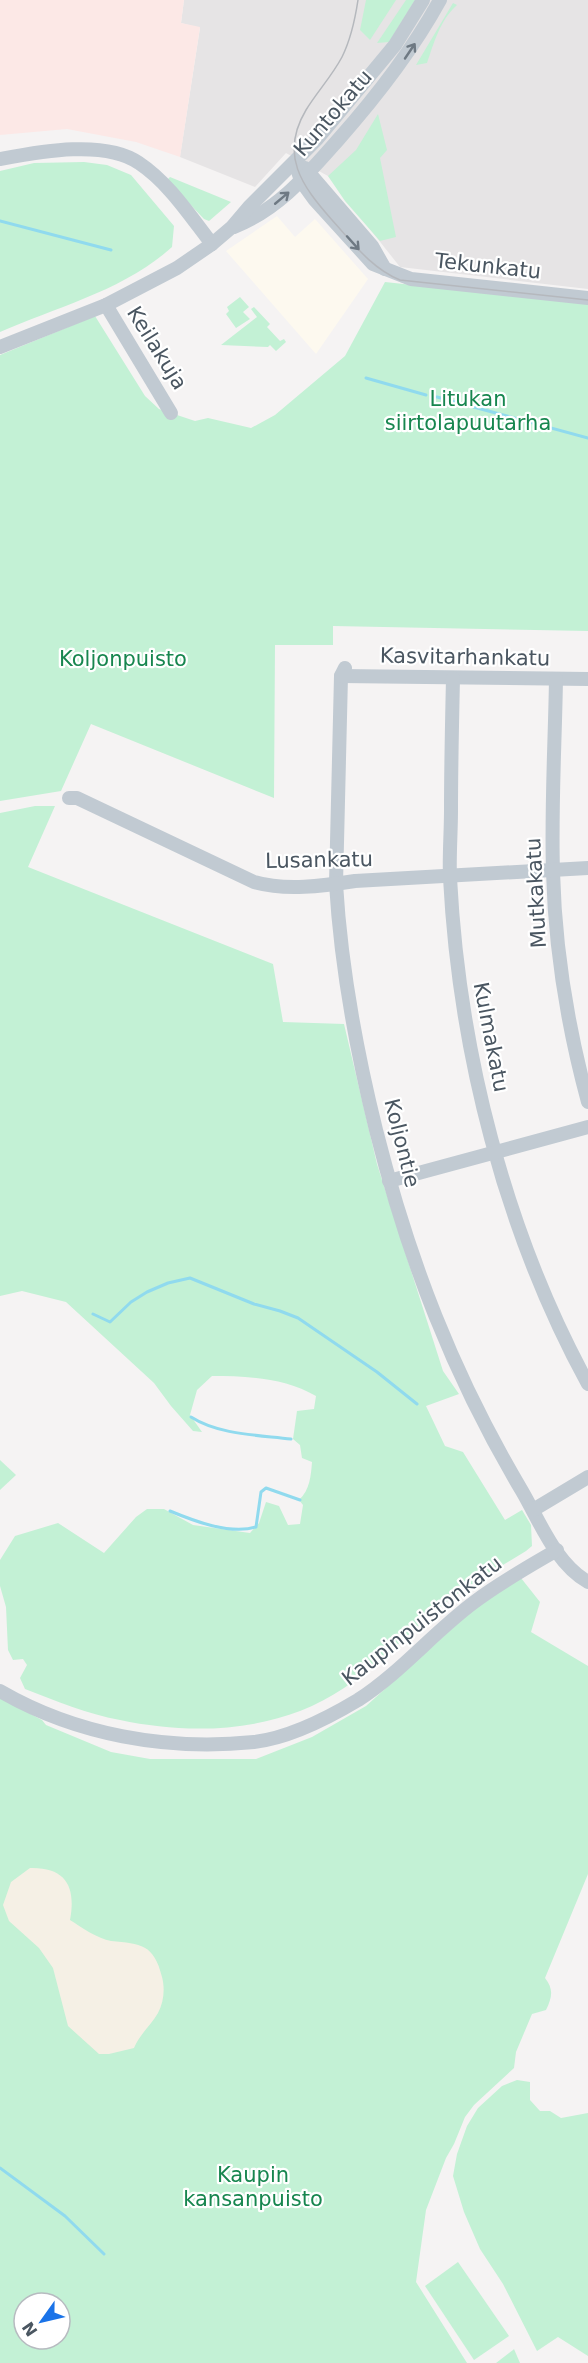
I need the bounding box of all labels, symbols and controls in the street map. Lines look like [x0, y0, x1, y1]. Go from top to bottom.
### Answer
one-way arrow [404, 43, 416, 60]
street label: Kuntokatu [289, 65, 377, 161]
one-way arrow [274, 192, 290, 205]
one-way arrow [346, 235, 360, 250]
street label: Tekunkatu [433, 248, 542, 284]
street label: Keilakuja [122, 302, 192, 394]
park label: Litukan siirtolapuutarha [385, 387, 551, 435]
street label: Kasvitarhankatu [380, 644, 550, 670]
park label: Koljonpuisto [59, 647, 187, 671]
street label: Mutkakatu [521, 837, 551, 949]
street label: Lusankatu [265, 847, 373, 873]
street label: Kulmakatu [469, 980, 513, 1094]
street label: Koljontie [379, 1096, 425, 1190]
street label: Kaupinpuistonkatu [337, 1551, 507, 1691]
park label: Kaupin kansanpuisto [183, 2163, 323, 2211]
north arrow [12, 2291, 72, 2351]
text: N [18, 2318, 42, 2340]

